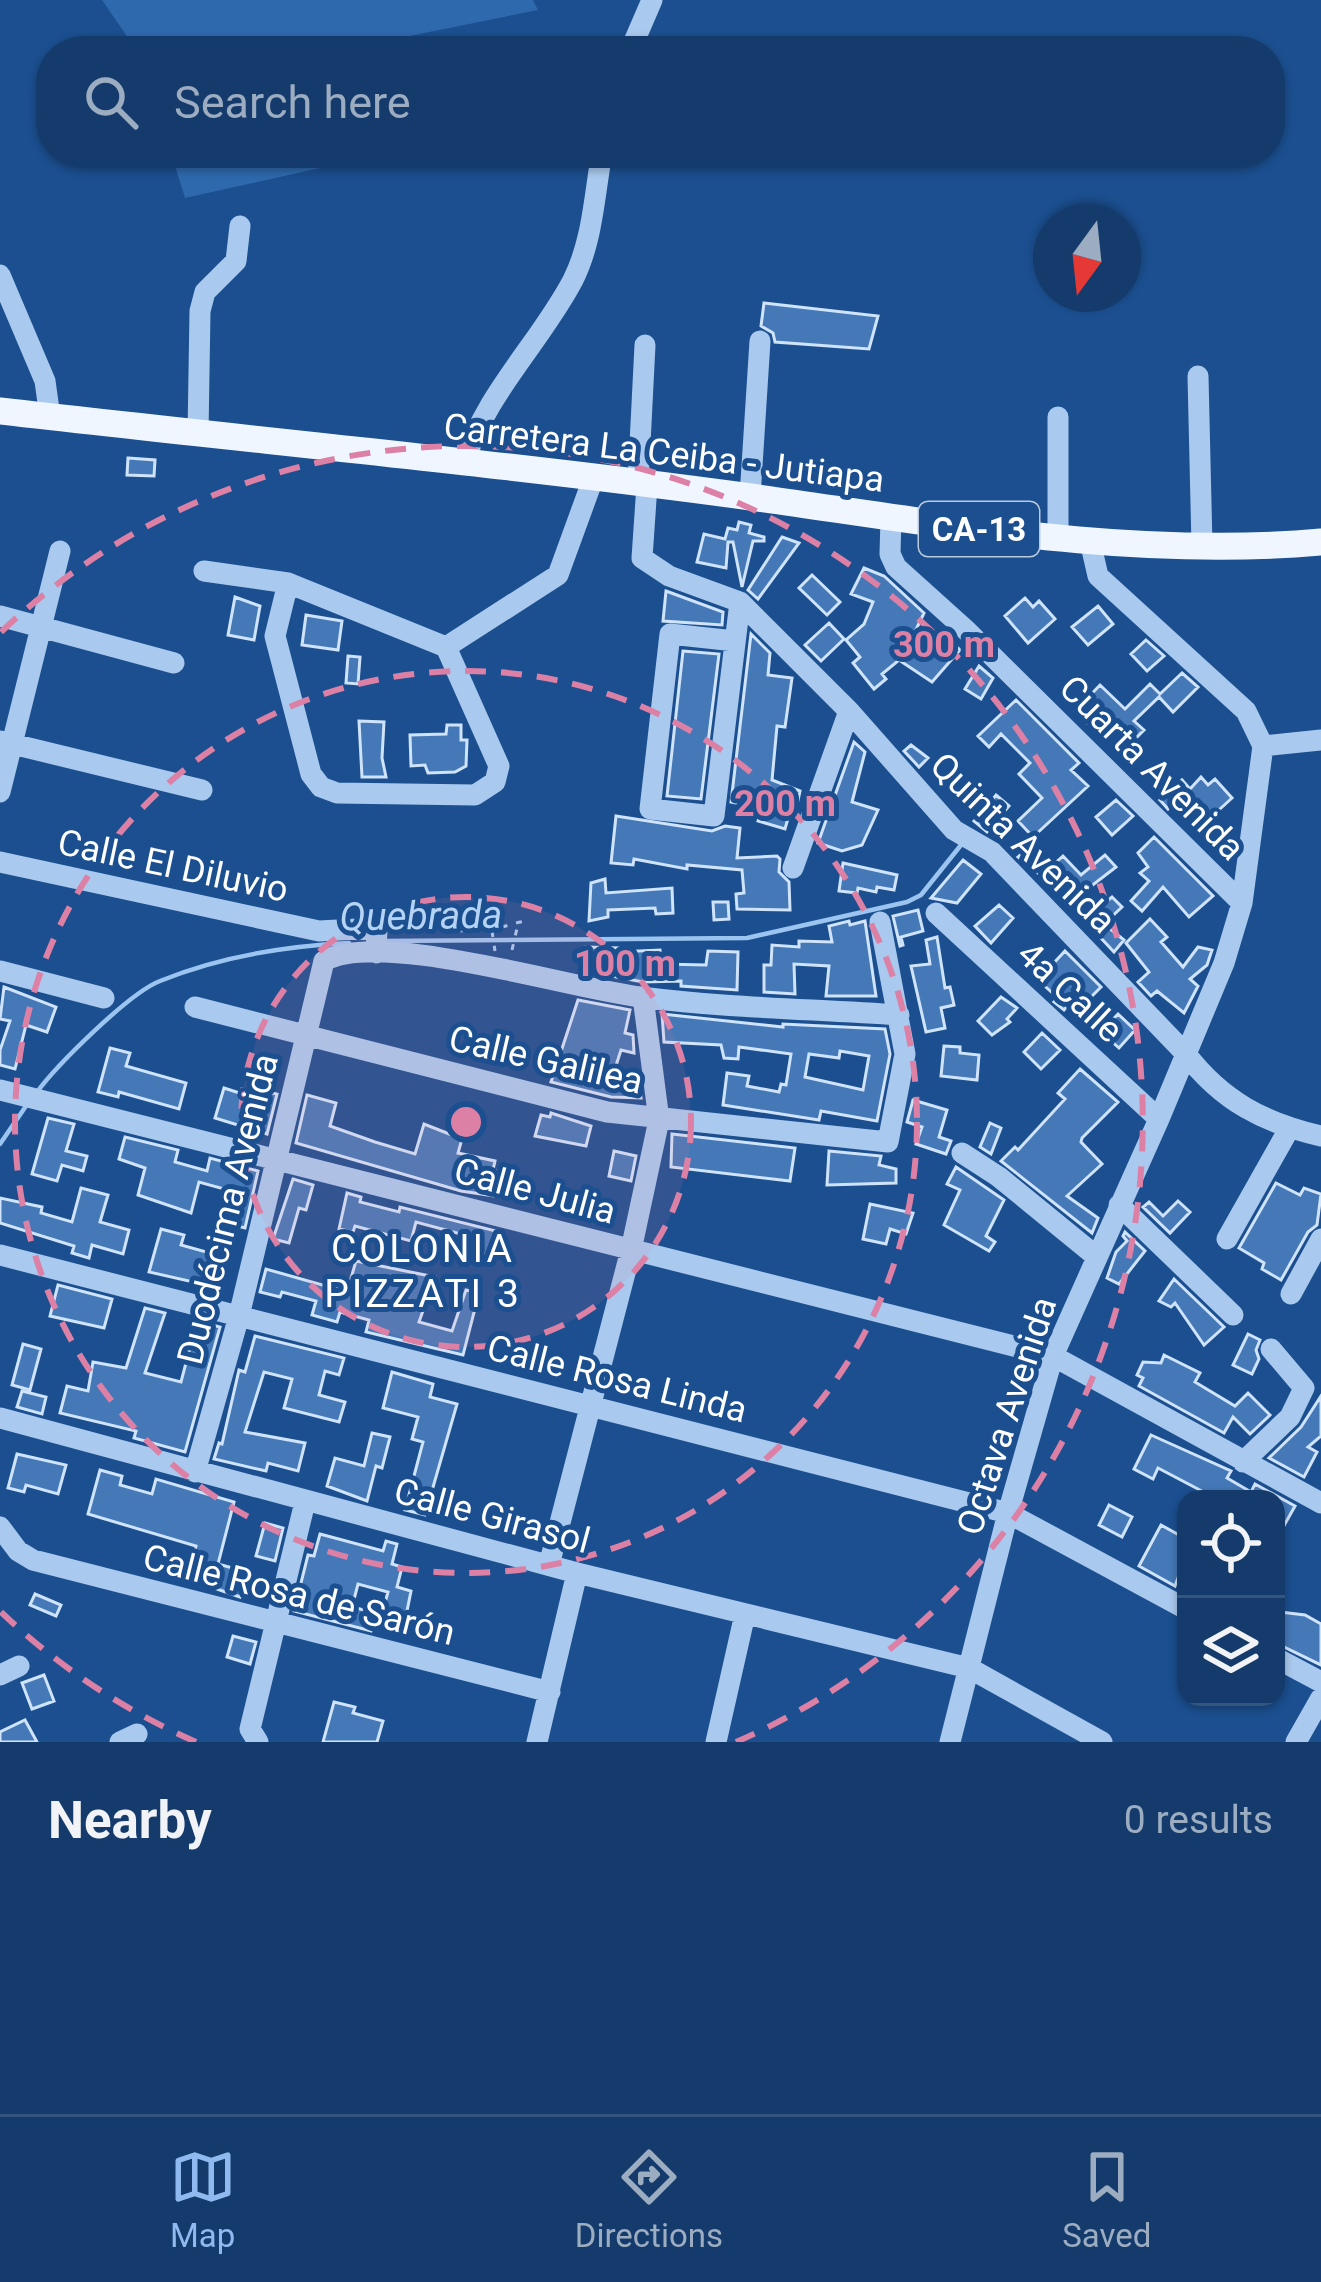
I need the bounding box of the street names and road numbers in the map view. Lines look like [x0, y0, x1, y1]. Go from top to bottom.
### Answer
street label: Carretera La Ceiba - Jutiapa [441, 405, 887, 501]
road number: CA-13 [919, 502, 1039, 556]
street label: Cuarta Avenida [1051, 667, 1253, 869]
street label: Quinta Avenida [922, 744, 1124, 942]
street label: Calle El Diluvio [54, 821, 292, 911]
street label: 4a Calle [1009, 933, 1131, 1051]
street label: Calle Galilea [445, 1017, 647, 1103]
street label: Duodécima Avenida [169, 1049, 287, 1369]
street label: Calle Julia [450, 1149, 620, 1233]
street label: Octava Avenida [949, 1292, 1065, 1540]
street label: Calle Rosa Linda [483, 1326, 751, 1432]
street label: Calle Girasol [390, 1470, 594, 1562]
street label: Calle Rosa de Sarón [139, 1536, 459, 1654]

